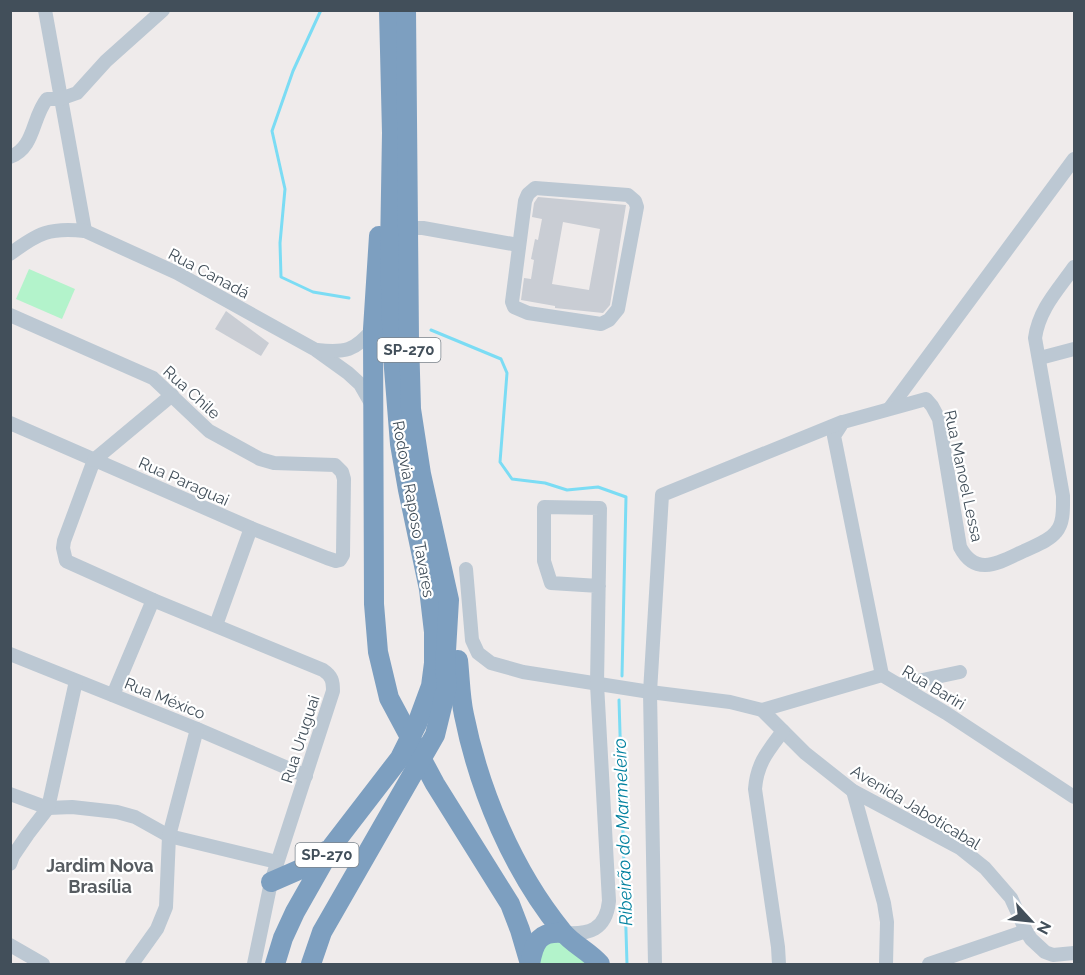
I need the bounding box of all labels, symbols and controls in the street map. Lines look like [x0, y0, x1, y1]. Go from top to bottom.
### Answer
street label: Rua Canadá [165, 244, 253, 303]
road number: SP-270 [378, 338, 440, 362]
street label: Rua Chile [159, 362, 224, 423]
street label: Rua Manoel Lessa [940, 408, 987, 544]
street label: Rodovia Raposo Tavares [389, 419, 438, 599]
street label: Rua Paraguai [136, 453, 232, 510]
street label: Rua Bariri [899, 661, 969, 714]
street label: Rua México [122, 674, 208, 723]
street label: Rua Uruguai [277, 693, 324, 786]
water label: Ribeirão do Marmeleiro [609, 738, 636, 926]
street label: Avenida Jaboticabal [847, 761, 985, 854]
road number: SP-270 [296, 843, 358, 867]
district label: Jardim Nova Brasília [46, 855, 154, 897]
north arrow [1001, 891, 1061, 951]
text: N [1033, 918, 1055, 937]

